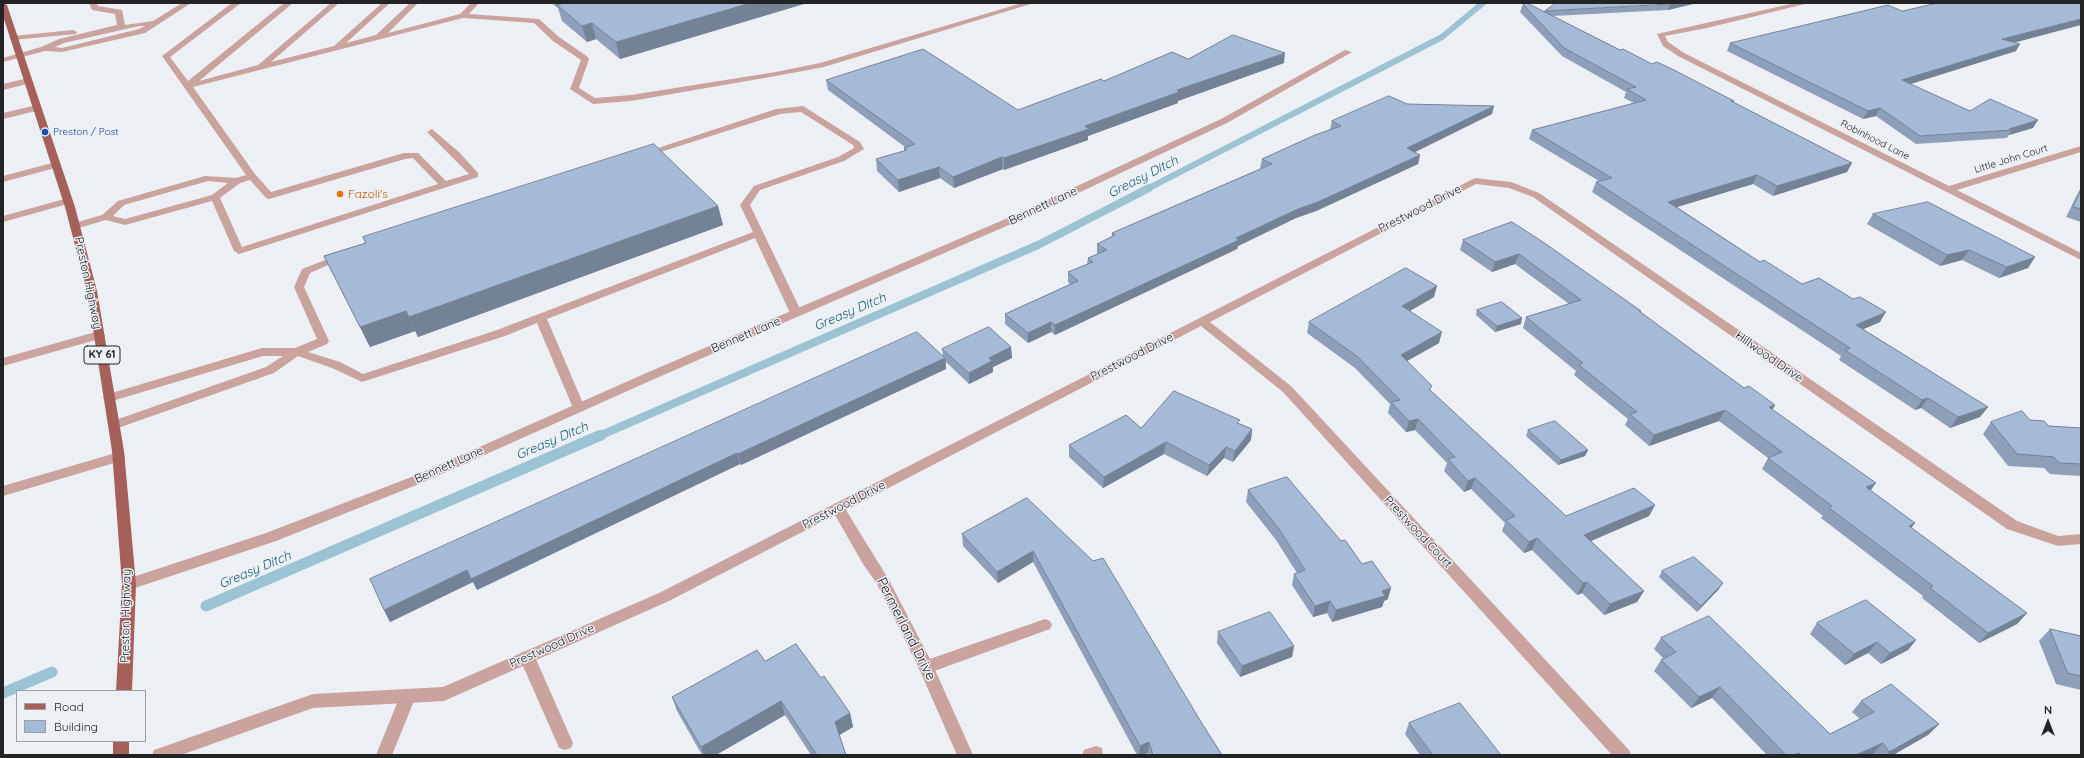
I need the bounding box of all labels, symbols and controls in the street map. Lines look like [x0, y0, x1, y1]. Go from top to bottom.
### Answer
street label: Robinhood Lane [1838, 117, 1912, 163]
place label: Preston / Post [53, 126, 119, 138]
marker: Preston / Post [40, 127, 50, 137]
street label: Little John Court [1973, 142, 2049, 176]
water label: Greasy Ditch [1105, 153, 1181, 201]
street label: Prestwood Drive [1376, 182, 1464, 236]
street label: Bennett Lane [1006, 184, 1080, 228]
place label: Fazoli's [348, 187, 388, 201]
marker: Fazoli's [335, 189, 345, 199]
street label: Preston Highway [71, 236, 105, 330]
water label: Greasy Ditch [812, 290, 888, 334]
street label: Bennett Lane [709, 314, 783, 356]
street label: Hillwood Drive [1732, 328, 1806, 386]
street label: Prestwood Drive [1088, 330, 1176, 384]
road number: KY 61 [84, 346, 120, 364]
water label: Greasy Ditch [514, 419, 590, 463]
street label: Bennett Lane [412, 443, 486, 487]
street label: Prestwood Drive [800, 478, 888, 532]
street label: Prestwood Court [1381, 493, 1455, 571]
water label: Greasy Ditch [217, 548, 293, 592]
street label: Preston Highway [118, 569, 134, 663]
street label: Permerland Drive [873, 575, 939, 683]
street label: Prestwood Drive [507, 621, 597, 671]
legend [16, 690, 146, 742]
text: Road [54, 699, 84, 714]
north arrow [2028, 702, 2068, 742]
text: N [2044, 703, 2052, 717]
text: Building [54, 719, 98, 734]

